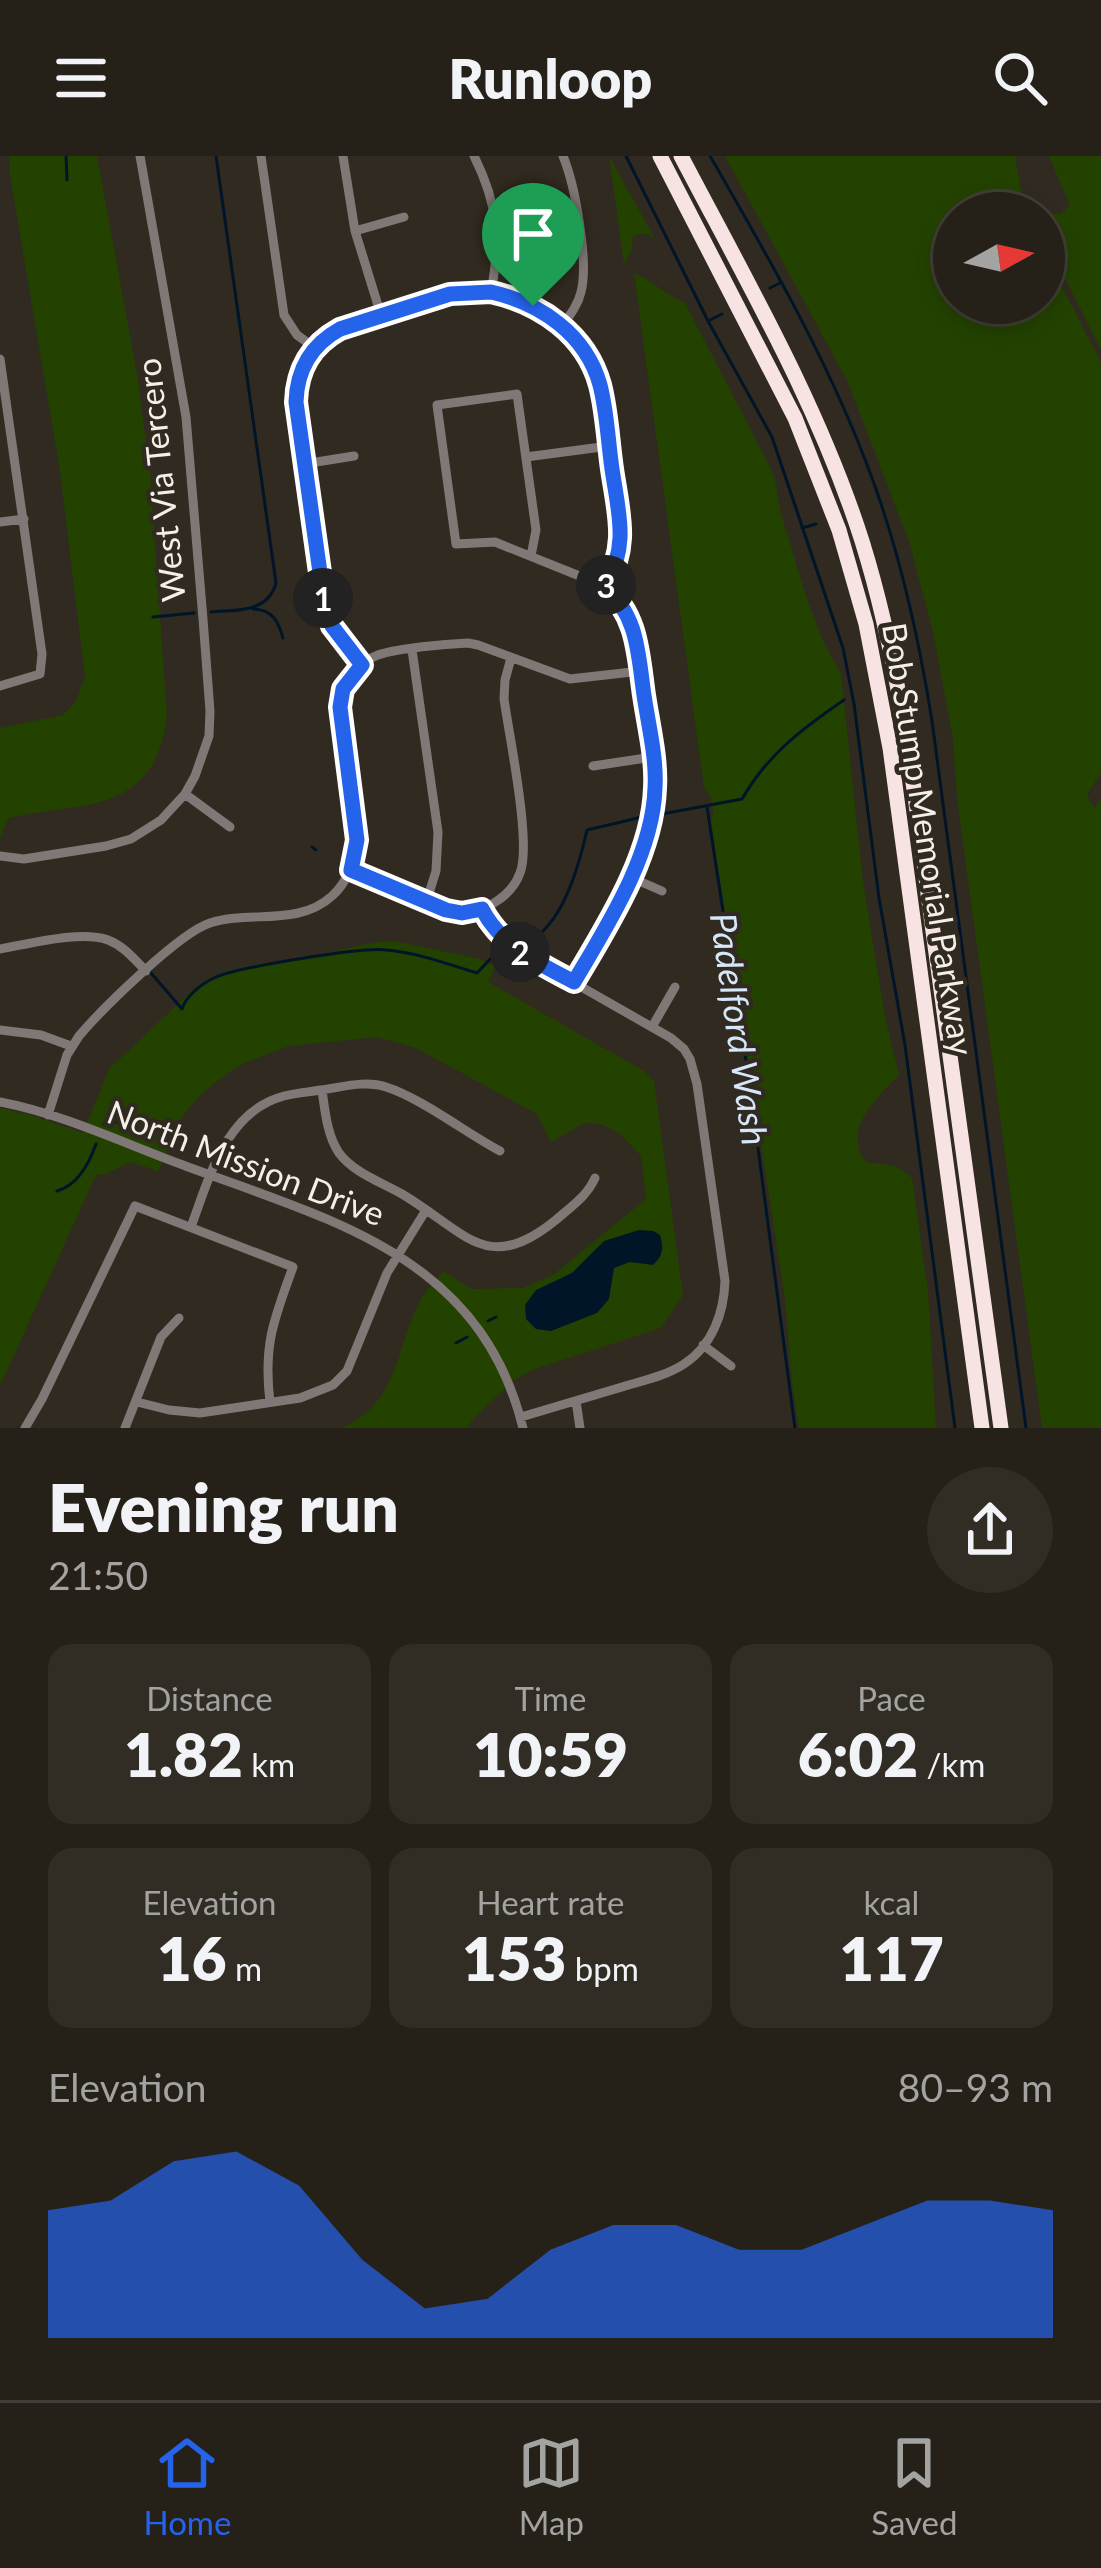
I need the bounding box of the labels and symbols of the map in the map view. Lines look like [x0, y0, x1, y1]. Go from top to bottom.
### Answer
pin [482, 183, 584, 306]
north arrow [933, 192, 1065, 324]
street label: West Via Tercero [127, 356, 193, 604]
pin: 3 [576, 555, 636, 615]
pin: 1 [293, 568, 353, 628]
street label: Bob Stump Memorial Parkway [875, 620, 983, 1058]
water label: Padelford Wash [702, 910, 778, 1148]
pin: 2 [490, 922, 550, 982]
street label: North Mission Drive [102, 1091, 390, 1233]

